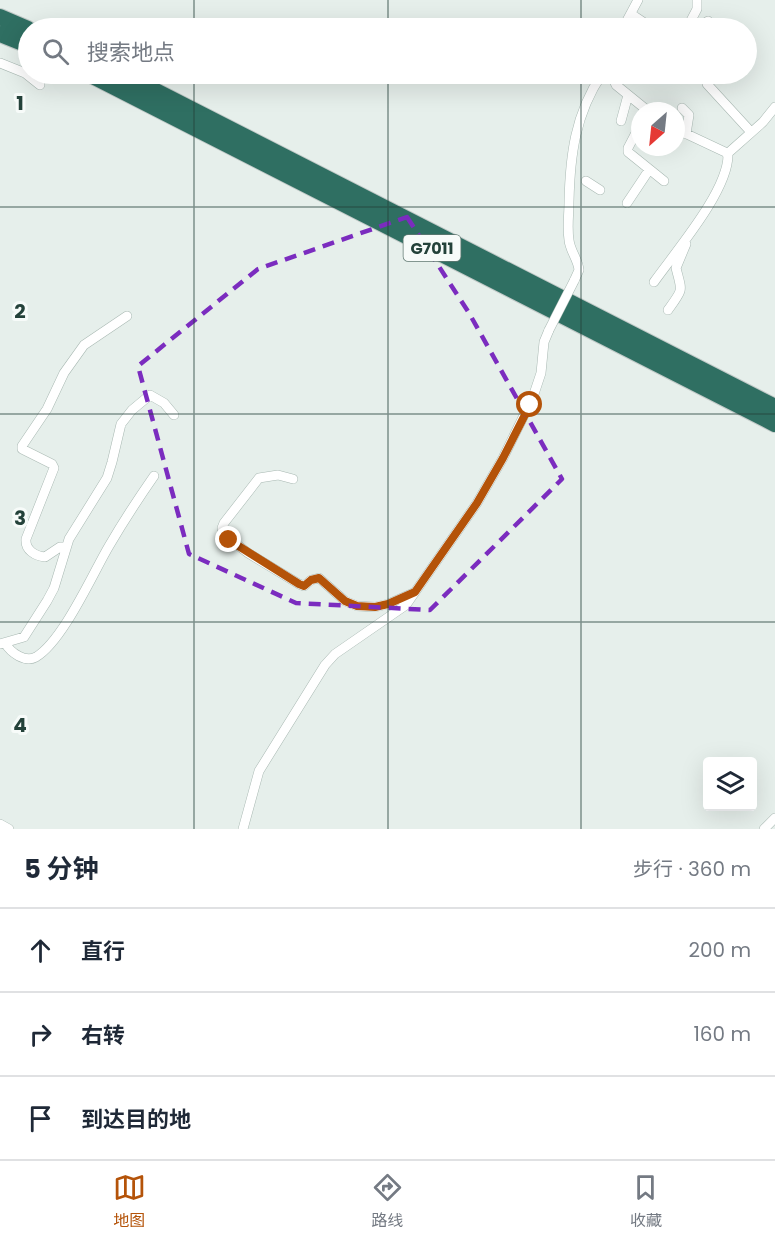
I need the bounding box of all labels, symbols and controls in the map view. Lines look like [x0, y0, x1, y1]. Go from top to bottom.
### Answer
search box [18, 18, 757, 84]
icon: search [39, 35, 72, 68]
text: 搜索地点 [87, 37, 175, 68]
text: 1 [16, 89, 24, 117]
north arrow [631, 102, 685, 156]
road number: G7011 [404, 235, 460, 261]
text: 2 [14, 297, 26, 325]
route start [516, 391, 542, 417]
text: 3 [14, 504, 26, 532]
route end [215, 526, 241, 552]
text: 4 [13, 711, 27, 739]
map controls [703, 757, 757, 811]
button: layers [703, 757, 757, 811]
text: 5 分钟 [24, 851, 98, 887]
text: 步行 · 360 m [633, 855, 751, 883]
icon: ahead [24, 934, 57, 967]
text: 直行 [81, 936, 125, 967]
text: 200 m [688, 936, 751, 964]
icon: right [24, 1018, 57, 1051]
text: 右转 [81, 1020, 125, 1051]
text: 160 m [693, 1020, 751, 1048]
icon: arrive [24, 1102, 57, 1135]
text: 到达目的地 [81, 1104, 191, 1135]
tab: 地图 [113, 1171, 146, 1233]
tab: 路线 [371, 1171, 404, 1233]
tab: 收藏 [629, 1171, 662, 1233]

